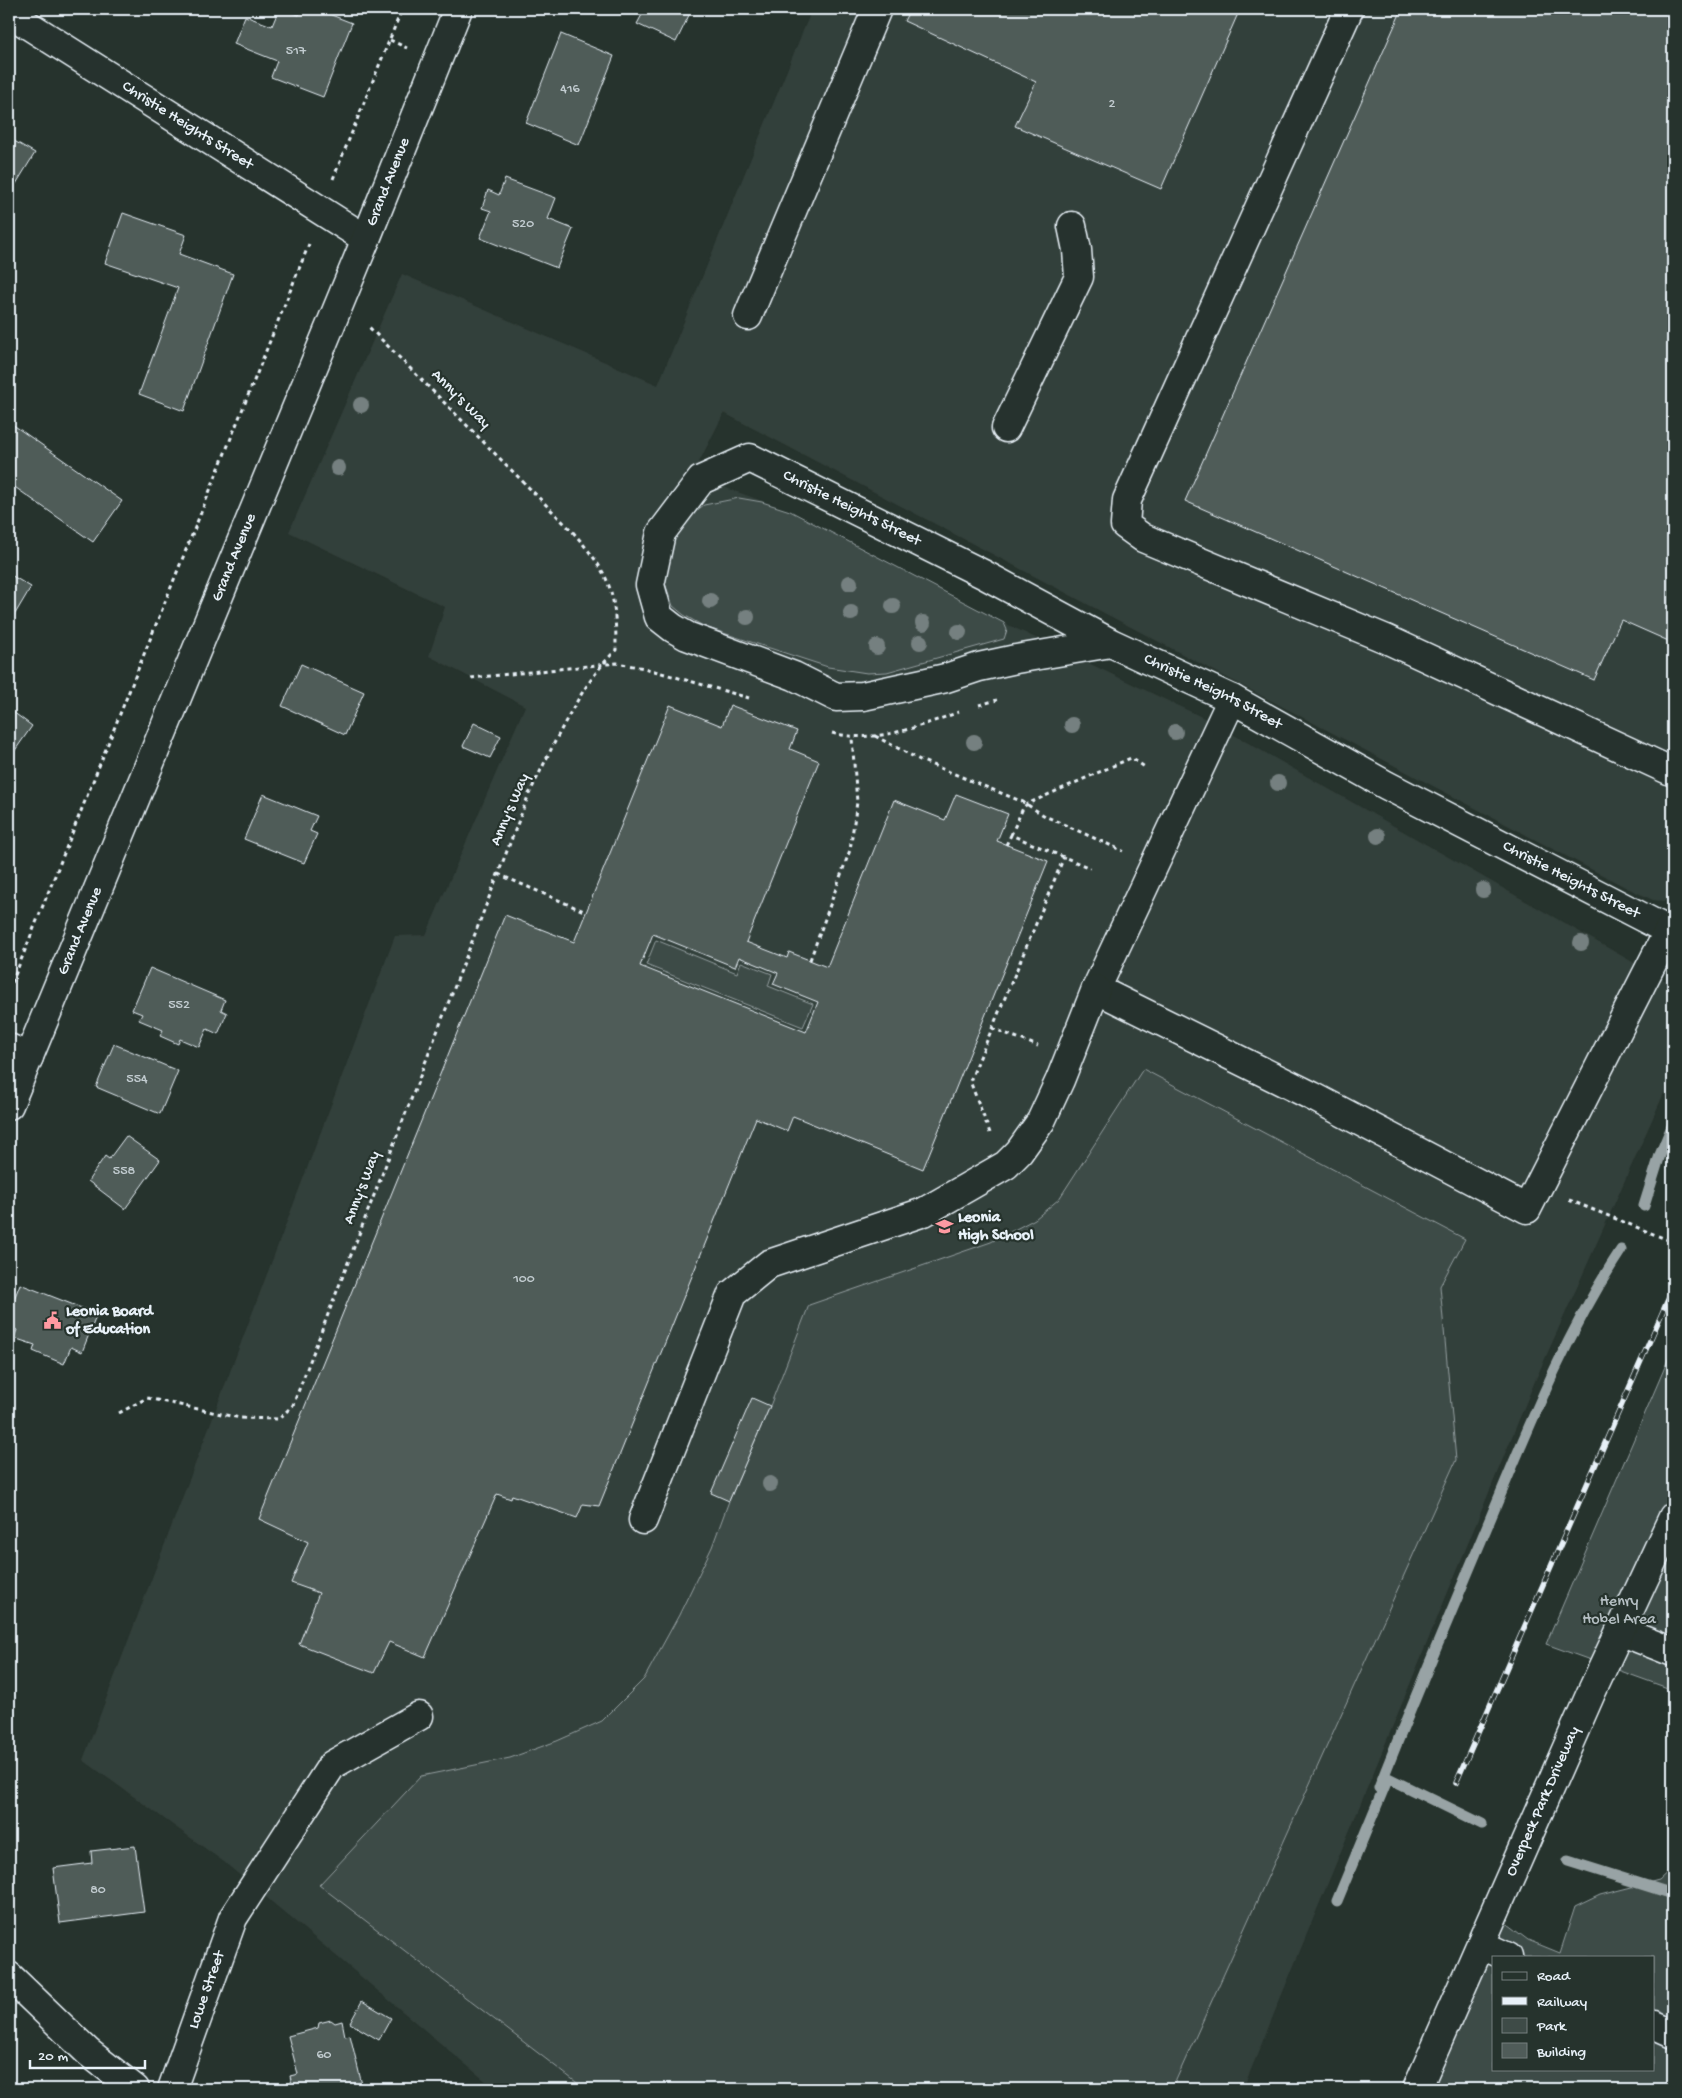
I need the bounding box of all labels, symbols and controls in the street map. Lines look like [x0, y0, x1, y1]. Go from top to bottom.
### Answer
house number: 517 [286, 43, 307, 60]
street label: Christie Heights Street [118, 77, 258, 175]
house number: 416 [560, 81, 581, 98]
house number: 2 [1109, 96, 1116, 113]
street label: Grand Avenue [363, 134, 415, 229]
house number: 520 [512, 216, 534, 233]
street label: Anny's Way [426, 366, 494, 434]
street label: Christie Heights Street [779, 466, 925, 552]
street label: Grand Avenue [208, 510, 262, 605]
street label: Christie Heights Street [1140, 650, 1286, 735]
street label: Anny's Way [487, 771, 535, 849]
street label: Christie Heights Street [1499, 837, 1644, 924]
street label: Grand Avenue [54, 884, 108, 978]
house number: 552 [168, 997, 190, 1014]
house number: 554 [126, 1071, 148, 1088]
street label: Anny's Way [340, 1149, 386, 1227]
house number: 558 [113, 1163, 136, 1180]
place label: Leonia High School [958, 1209, 1034, 1246]
school or university icon: Leonia High School [934, 1217, 954, 1237]
house number: 100 [512, 1271, 535, 1288]
place label: Leonia Board of Education [65, 1303, 154, 1340]
public building icon: Leonia Board of Education [42, 1311, 62, 1331]
park label: Henry Hobel Area [1582, 1593, 1657, 1630]
street label: Overpeck Park Driveway [1502, 1724, 1585, 1879]
house number: 80 [90, 1882, 106, 1899]
street label: Lowe Street [185, 1947, 230, 2032]
legend [1492, 1956, 1654, 2070]
text: Road [1537, 1968, 1571, 1986]
text: Railway [1537, 1994, 1588, 2012]
text: Park [1536, 2018, 1567, 2036]
scale bar [30, 2038, 145, 2070]
text: Building [1536, 2044, 1586, 2062]
house number: 60 [316, 2047, 332, 2064]
text: 20 m [38, 2048, 68, 2066]

